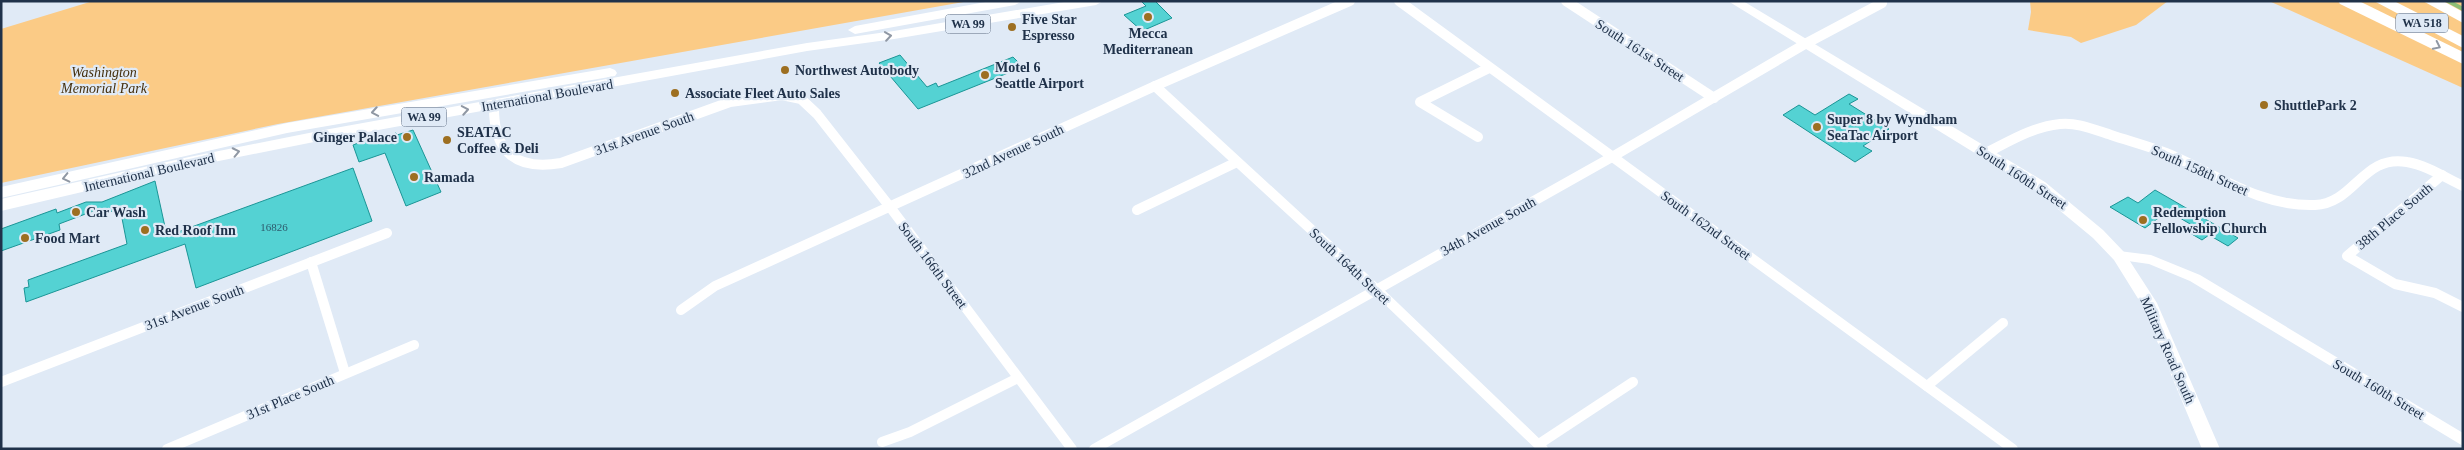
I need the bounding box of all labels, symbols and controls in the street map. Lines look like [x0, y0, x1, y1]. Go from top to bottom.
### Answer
marker: Mecca Mediterranean [1142, 11, 1154, 23]
place label: Five Star Espresso [1022, 12, 1077, 43]
road number: WA 518 [2396, 13, 2448, 32]
road number: WA 99 [946, 14, 990, 34]
street label: South 161st Street [1593, 16, 1687, 85]
marker: Five Star Espresso [1006, 21, 1018, 33]
place label: Mecca Mediterranean [1103, 26, 1193, 57]
one-way arrow [885, 31, 893, 42]
one-way arrow [2432, 40, 2441, 50]
place label: Motel 6 Seattle Airport [995, 60, 1084, 91]
place label: Northwest Autobody [795, 63, 919, 78]
marker: Northwest Autobody [779, 64, 791, 76]
park label: Washington Memorial Park [60, 65, 148, 96]
marker: Motel 6 Seattle Airport [979, 69, 991, 81]
street label: International Boulevard [480, 77, 614, 114]
place label: Associate Fleet Auto Sales [685, 86, 841, 101]
marker: Associate Fleet Auto Sales [669, 87, 681, 99]
place label: ShuttlePark 2 [2274, 98, 2357, 113]
marker: ShuttlePark 2 [2258, 99, 2270, 111]
one-way arrow [460, 105, 469, 116]
one-way arrow [370, 107, 379, 117]
road number: WA 99 [402, 108, 446, 126]
street label: 31st Avenue South [592, 109, 696, 158]
place label: Super 8 by Wyndham SeaTac Airport [1827, 112, 1957, 143]
marker: Super 8 by Wyndham SeaTac Airport [1811, 121, 1823, 133]
street label: 32nd Avenue South [960, 122, 1066, 181]
place label: SEATAC Coffee & Deli [457, 125, 539, 156]
place label: Ginger Palace [313, 130, 397, 145]
marker: Ginger Palace [401, 131, 413, 143]
marker: SEATAC Coffee & Deli [441, 134, 453, 146]
street label: South 158th Street [2149, 142, 2251, 199]
street label: South 160th Street [1974, 143, 2070, 212]
one-way arrow [232, 148, 241, 158]
street label: International Boulevard [82, 150, 216, 195]
place label: Ramada [424, 170, 475, 185]
marker: Ramada [408, 171, 420, 183]
one-way arrow [61, 172, 70, 183]
street label: 38th Place South [2353, 180, 2435, 253]
street label: South 162nd Street [1658, 188, 1754, 263]
street label: 34th Avenue South [1438, 194, 1538, 259]
place label: Car Wash [86, 205, 146, 220]
place label: Redemption Fellowship Church [2153, 205, 2267, 236]
marker: Car Wash [70, 206, 82, 218]
marker: Redemption Fellowship Church [2137, 214, 2149, 226]
street label: South 166th Street [895, 219, 970, 312]
house number: 16826 [260, 221, 288, 233]
place label: Red Roof Inn [155, 223, 236, 238]
marker: Red Roof Inn [139, 224, 151, 236]
street label: South 164th Street [1306, 225, 1393, 307]
place label: Food Mart [35, 231, 100, 246]
marker: Food Mart [19, 232, 31, 244]
street label: 31st Avenue South [143, 282, 246, 333]
street label: Military Road South [2137, 295, 2198, 406]
street label: South 160th Street [2330, 356, 2427, 423]
street label: 31st Place South [244, 372, 336, 423]

